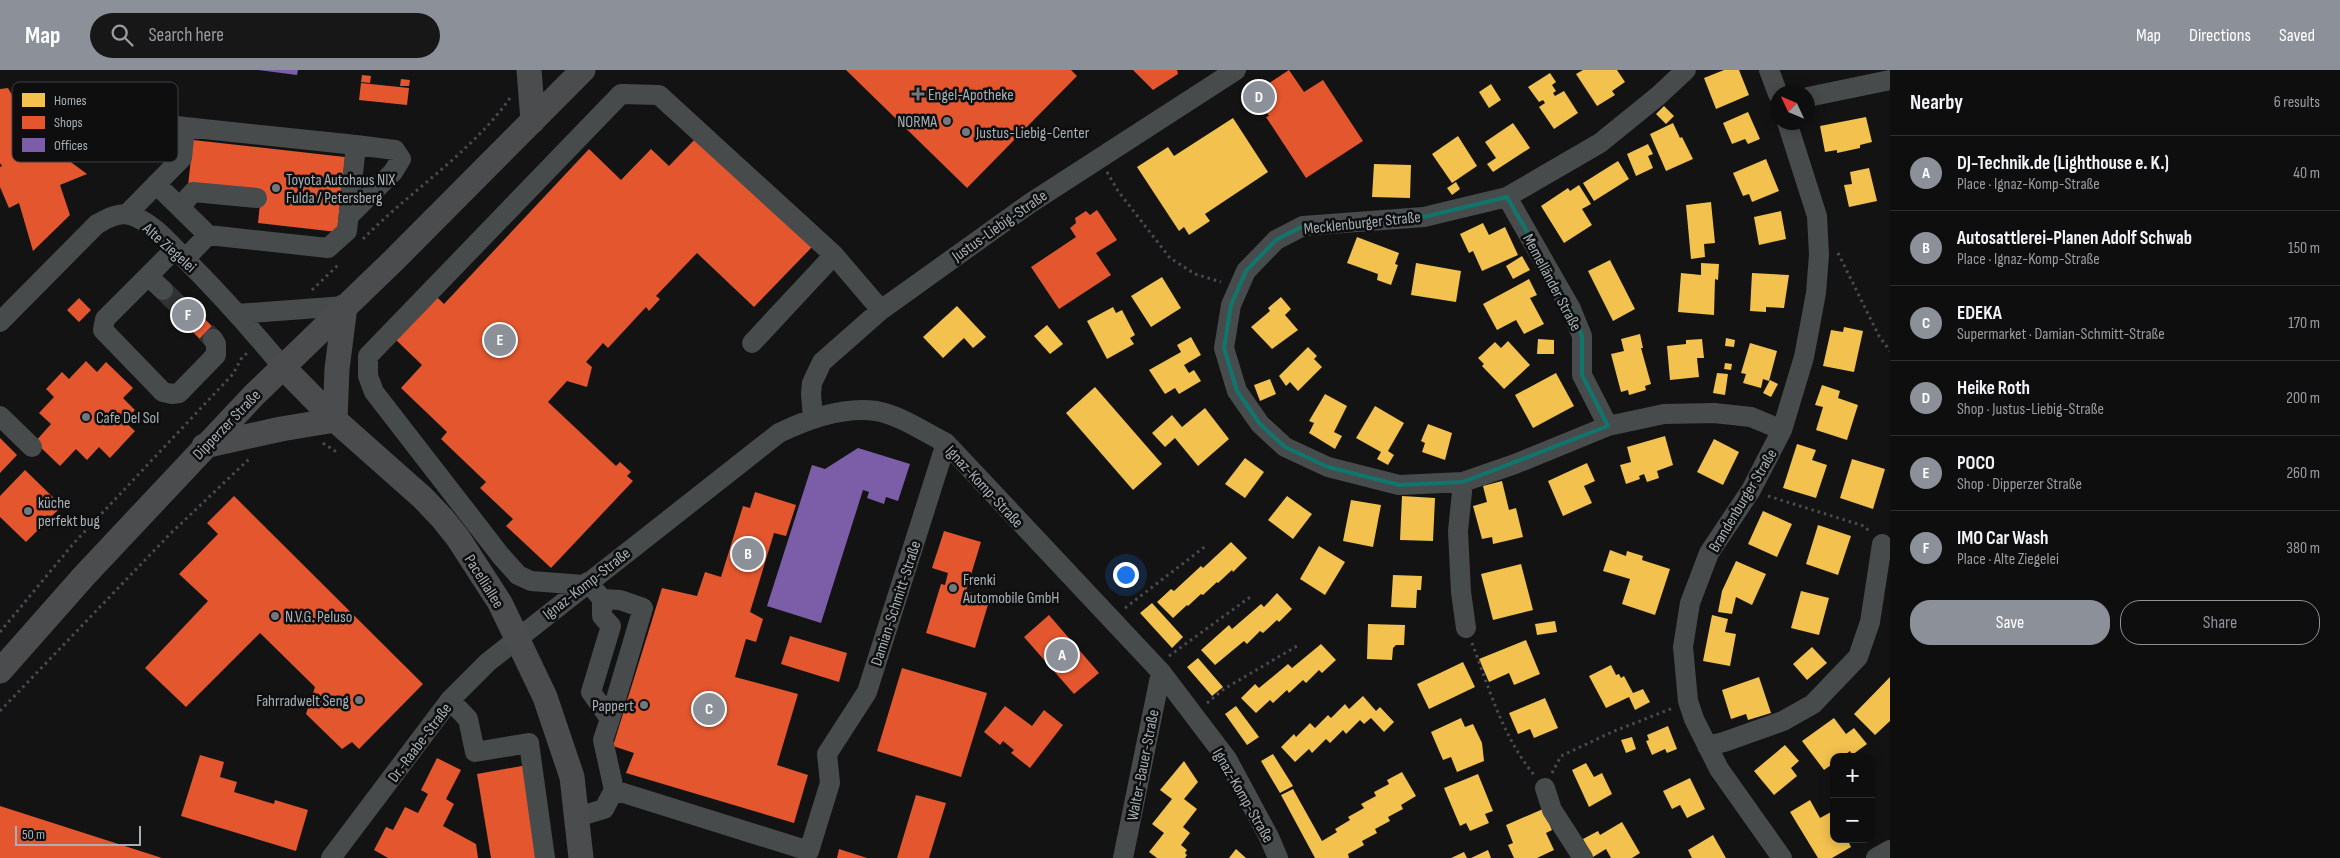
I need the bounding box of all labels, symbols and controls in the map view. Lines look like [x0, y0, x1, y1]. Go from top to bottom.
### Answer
search box [90, 13, 440, 58]
text: Map [25, 21, 60, 50]
icon: search [108, 21, 136, 49]
text: Search here [148, 24, 224, 47]
text: Map [2136, 25, 2161, 46]
text: Directions [2189, 25, 2251, 46]
text: Saved [2279, 25, 2315, 46]
pin: D [1243, 78, 1275, 116]
legend [12, 82, 178, 162]
north arrow [1770, 85, 1815, 130]
place label: Engel-Apotheke [928, 86, 1014, 105]
marker: Engel-Apotheke [912, 88, 924, 100]
text: Nearby [1910, 90, 1963, 115]
text: Homes [54, 92, 87, 109]
text: 6 results [2274, 93, 2320, 112]
place label: NORMA [897, 113, 937, 132]
text: Shops [54, 114, 83, 131]
marker: NORMA [941, 115, 953, 127]
place label: Justus-Liebig-Center [975, 124, 1090, 143]
marker: Justus-Liebig-Center [960, 126, 972, 138]
text: Offices [54, 137, 88, 154]
text: DJ-Technik.de (Lighthouse e. K.) [1957, 152, 2169, 175]
text: A [1922, 164, 1930, 183]
text: 40 m [2293, 164, 2320, 183]
place label: Toyota Autohaus NIX Fulda / Petersberg [286, 171, 395, 208]
text: Place · Ignaz-Komp-Straße [1957, 175, 2100, 194]
marker: Toyota Autohaus NIX Fulda / Petersberg [270, 182, 282, 194]
street label: Justus-Liebig-Straße [948, 186, 1051, 267]
street label: Mecklenburger Straße [1303, 208, 1422, 239]
street label: Alte Ziegelei [138, 219, 199, 277]
text: Autosattlerei-Planen Adolf Schwab [1957, 227, 2192, 250]
street label: Memelländer Straße [1518, 231, 1585, 334]
text: B [1922, 239, 1930, 258]
text: 150 m [2288, 239, 2320, 258]
text: Place · Ignaz-Komp-Straße [1957, 250, 2100, 269]
pin: F [172, 296, 204, 334]
text: EDEKA [1957, 302, 2002, 325]
text: C [1922, 314, 1930, 333]
text: 170 m [2288, 314, 2320, 333]
pin: E [484, 321, 516, 359]
text: Supermarket · Damian-Schmitt-Straße [1957, 325, 2165, 344]
text: Heike Roth [1957, 377, 2030, 400]
street label: Dipperzer Straße [189, 386, 265, 464]
text: D [1922, 389, 1930, 408]
text: 200 m [2286, 389, 2320, 408]
text: Shop · Justus-Liebig-Straße [1957, 400, 2104, 419]
place label: Cafe Del Sol [96, 409, 159, 428]
marker: Cafe Del Sol [80, 411, 92, 423]
street label: Ignaz-Komp-Straße [941, 442, 1027, 532]
street label: Brandenburger Straße [1705, 446, 1782, 556]
text: POCO [1957, 452, 1995, 475]
text: E [1923, 464, 1929, 483]
text: 260 m [2286, 464, 2320, 483]
text: Shop · Dipperzer Straße [1957, 475, 2082, 494]
place label: küche perfekt bug [38, 494, 100, 531]
marker: küche perfekt bug [22, 505, 34, 517]
text: IMO Car Wash [1957, 527, 2048, 550]
pin: B [732, 535, 764, 573]
street label: Damian-Schmitt-Straße [867, 539, 926, 668]
text: F [1923, 539, 1929, 558]
text: 380 m [2286, 539, 2320, 558]
street label: Ignaz-Komp-Straße [539, 544, 634, 624]
text: Place · Alte Ziegelei [1957, 550, 2059, 569]
street label: Pacelliallee [460, 551, 508, 612]
your location [1113, 562, 1139, 588]
place label: Frenki Automobile GmbH [962, 571, 1059, 608]
marker: Frenki Automobile GmbH [947, 582, 959, 594]
button: Save [1910, 600, 2110, 645]
button: Share [2120, 600, 2320, 645]
place label: N.V.G. Peluso [285, 608, 352, 627]
marker: N.V.G. Peluso [269, 610, 281, 622]
pin: A [1046, 636, 1078, 674]
pin: C [693, 690, 725, 728]
place label: Fahrradwelt Seng [256, 692, 349, 711]
marker: Fahrradwelt Seng [353, 694, 365, 706]
place label: Pappert [592, 697, 634, 716]
marker: Pappert [638, 699, 650, 711]
street label: Dr.-Raabe-Straße [384, 700, 456, 786]
street label: Walter-Bauer-Straße [1123, 708, 1164, 822]
street label: Ignaz-Komp-Straße [1208, 745, 1277, 846]
map controls [1830, 753, 1875, 843]
button: + [1830, 753, 1875, 798]
button: − [1830, 798, 1875, 843]
scale bar [15, 823, 141, 846]
text: 50 m [22, 826, 45, 843]

